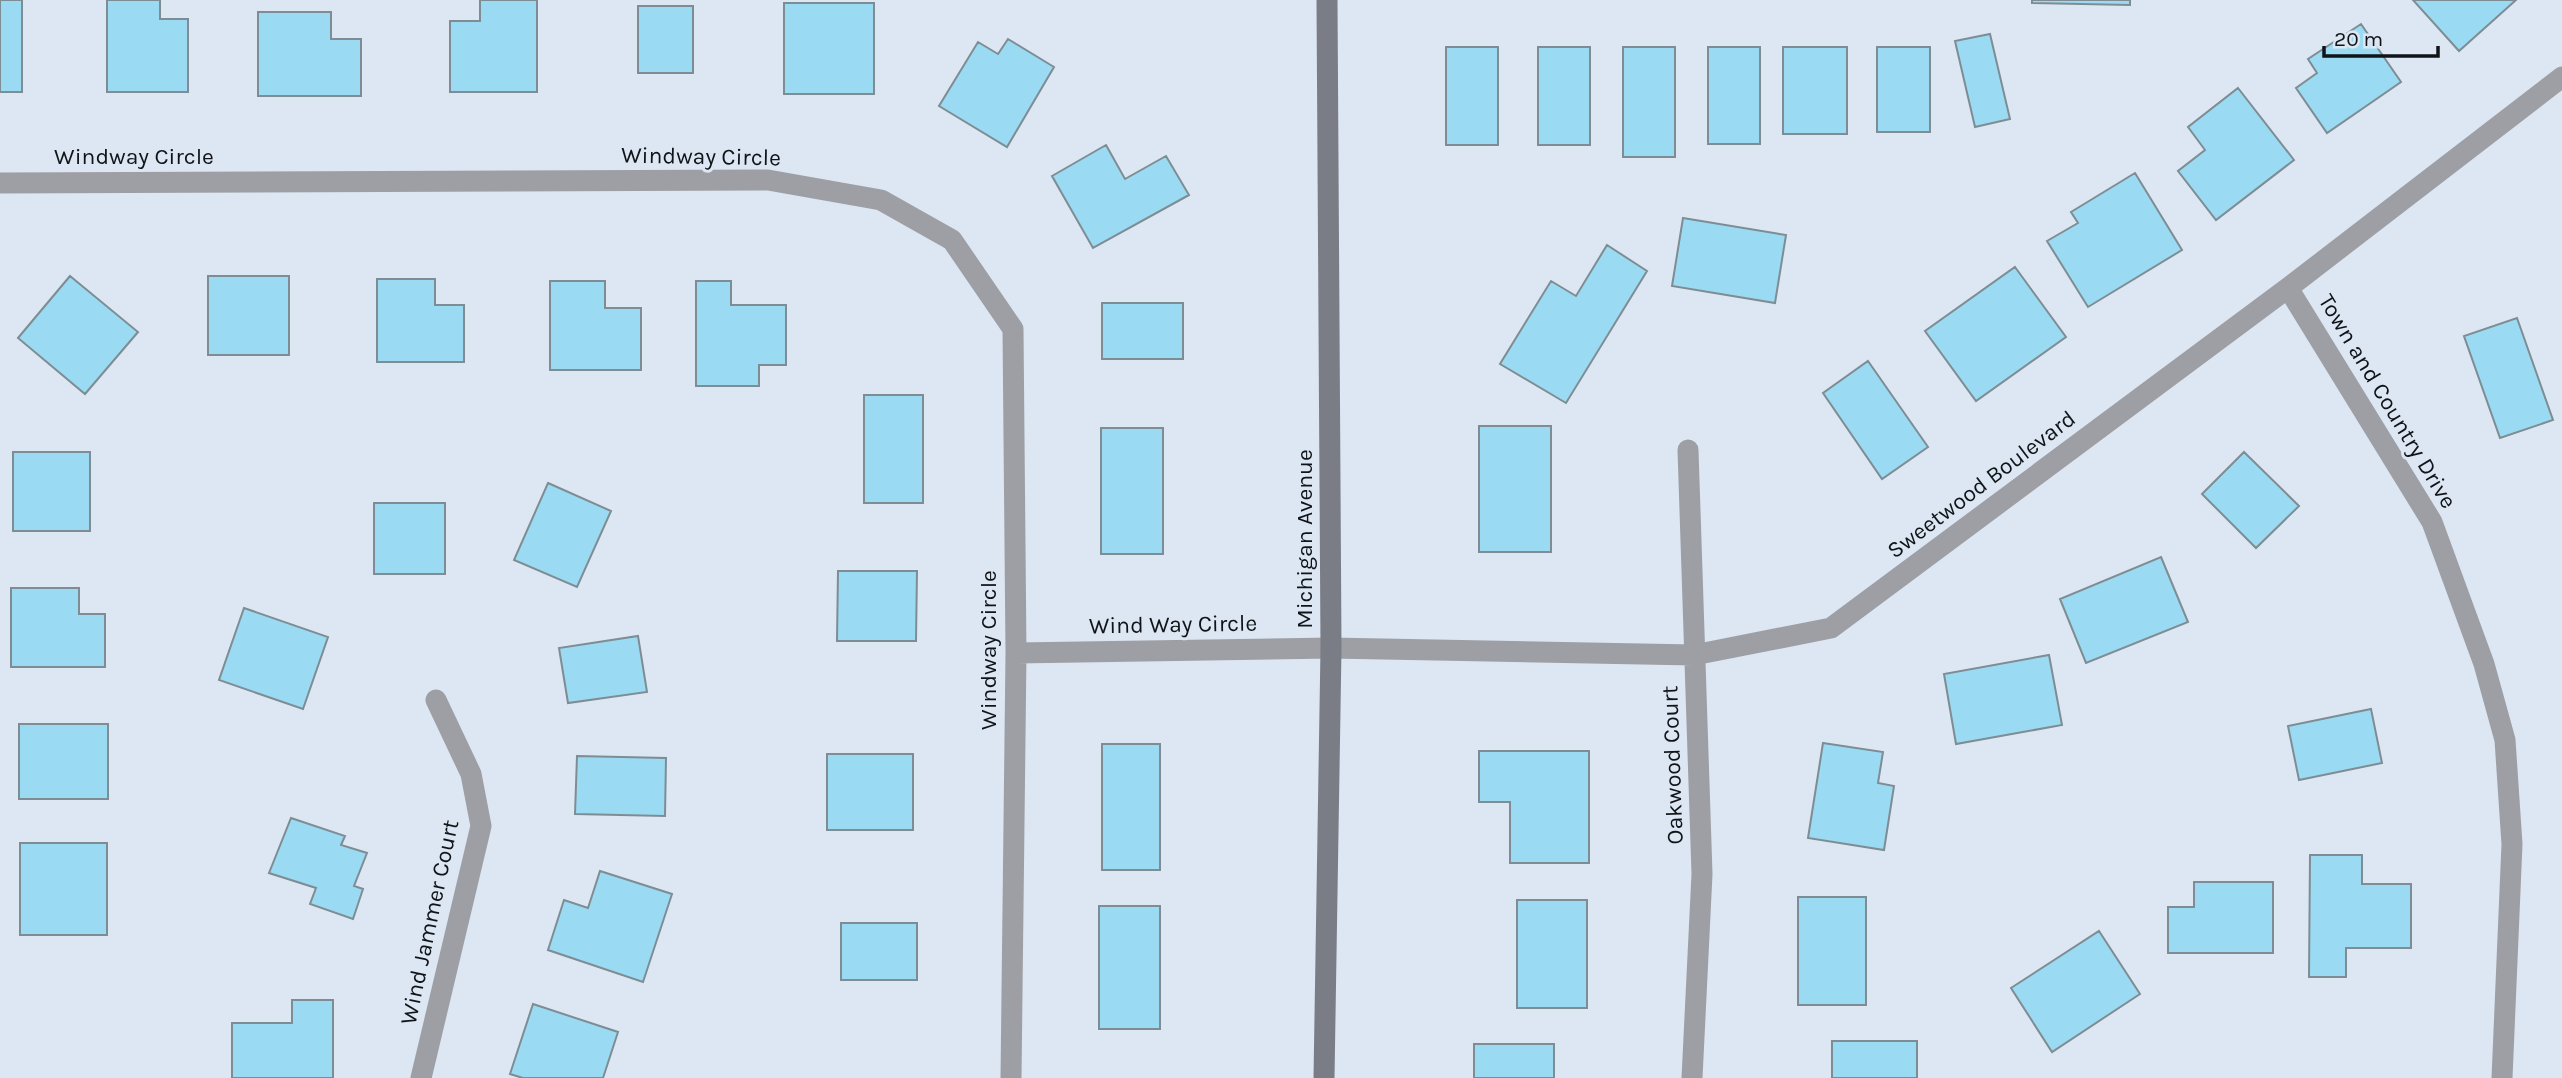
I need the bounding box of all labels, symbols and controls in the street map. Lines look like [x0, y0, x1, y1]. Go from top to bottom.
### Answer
scale bar [2324, 14, 2438, 58]
text: 20 m [2334, 27, 2383, 51]
street label: Windway Circle [621, 142, 781, 171]
street label: Windway Circle [54, 143, 214, 170]
street label: Town and Country Drive [2313, 289, 2462, 513]
street label: Sweetwood Boulevard [1882, 405, 2081, 564]
street label: Michigan Avenue [1291, 449, 1318, 629]
street label: Windway Circle [975, 570, 1002, 730]
street label: Wind Way Circle [1089, 610, 1257, 639]
street label: Oakwood Court [1656, 685, 1689, 845]
street label: Wind Jammer Court [395, 817, 464, 1027]

